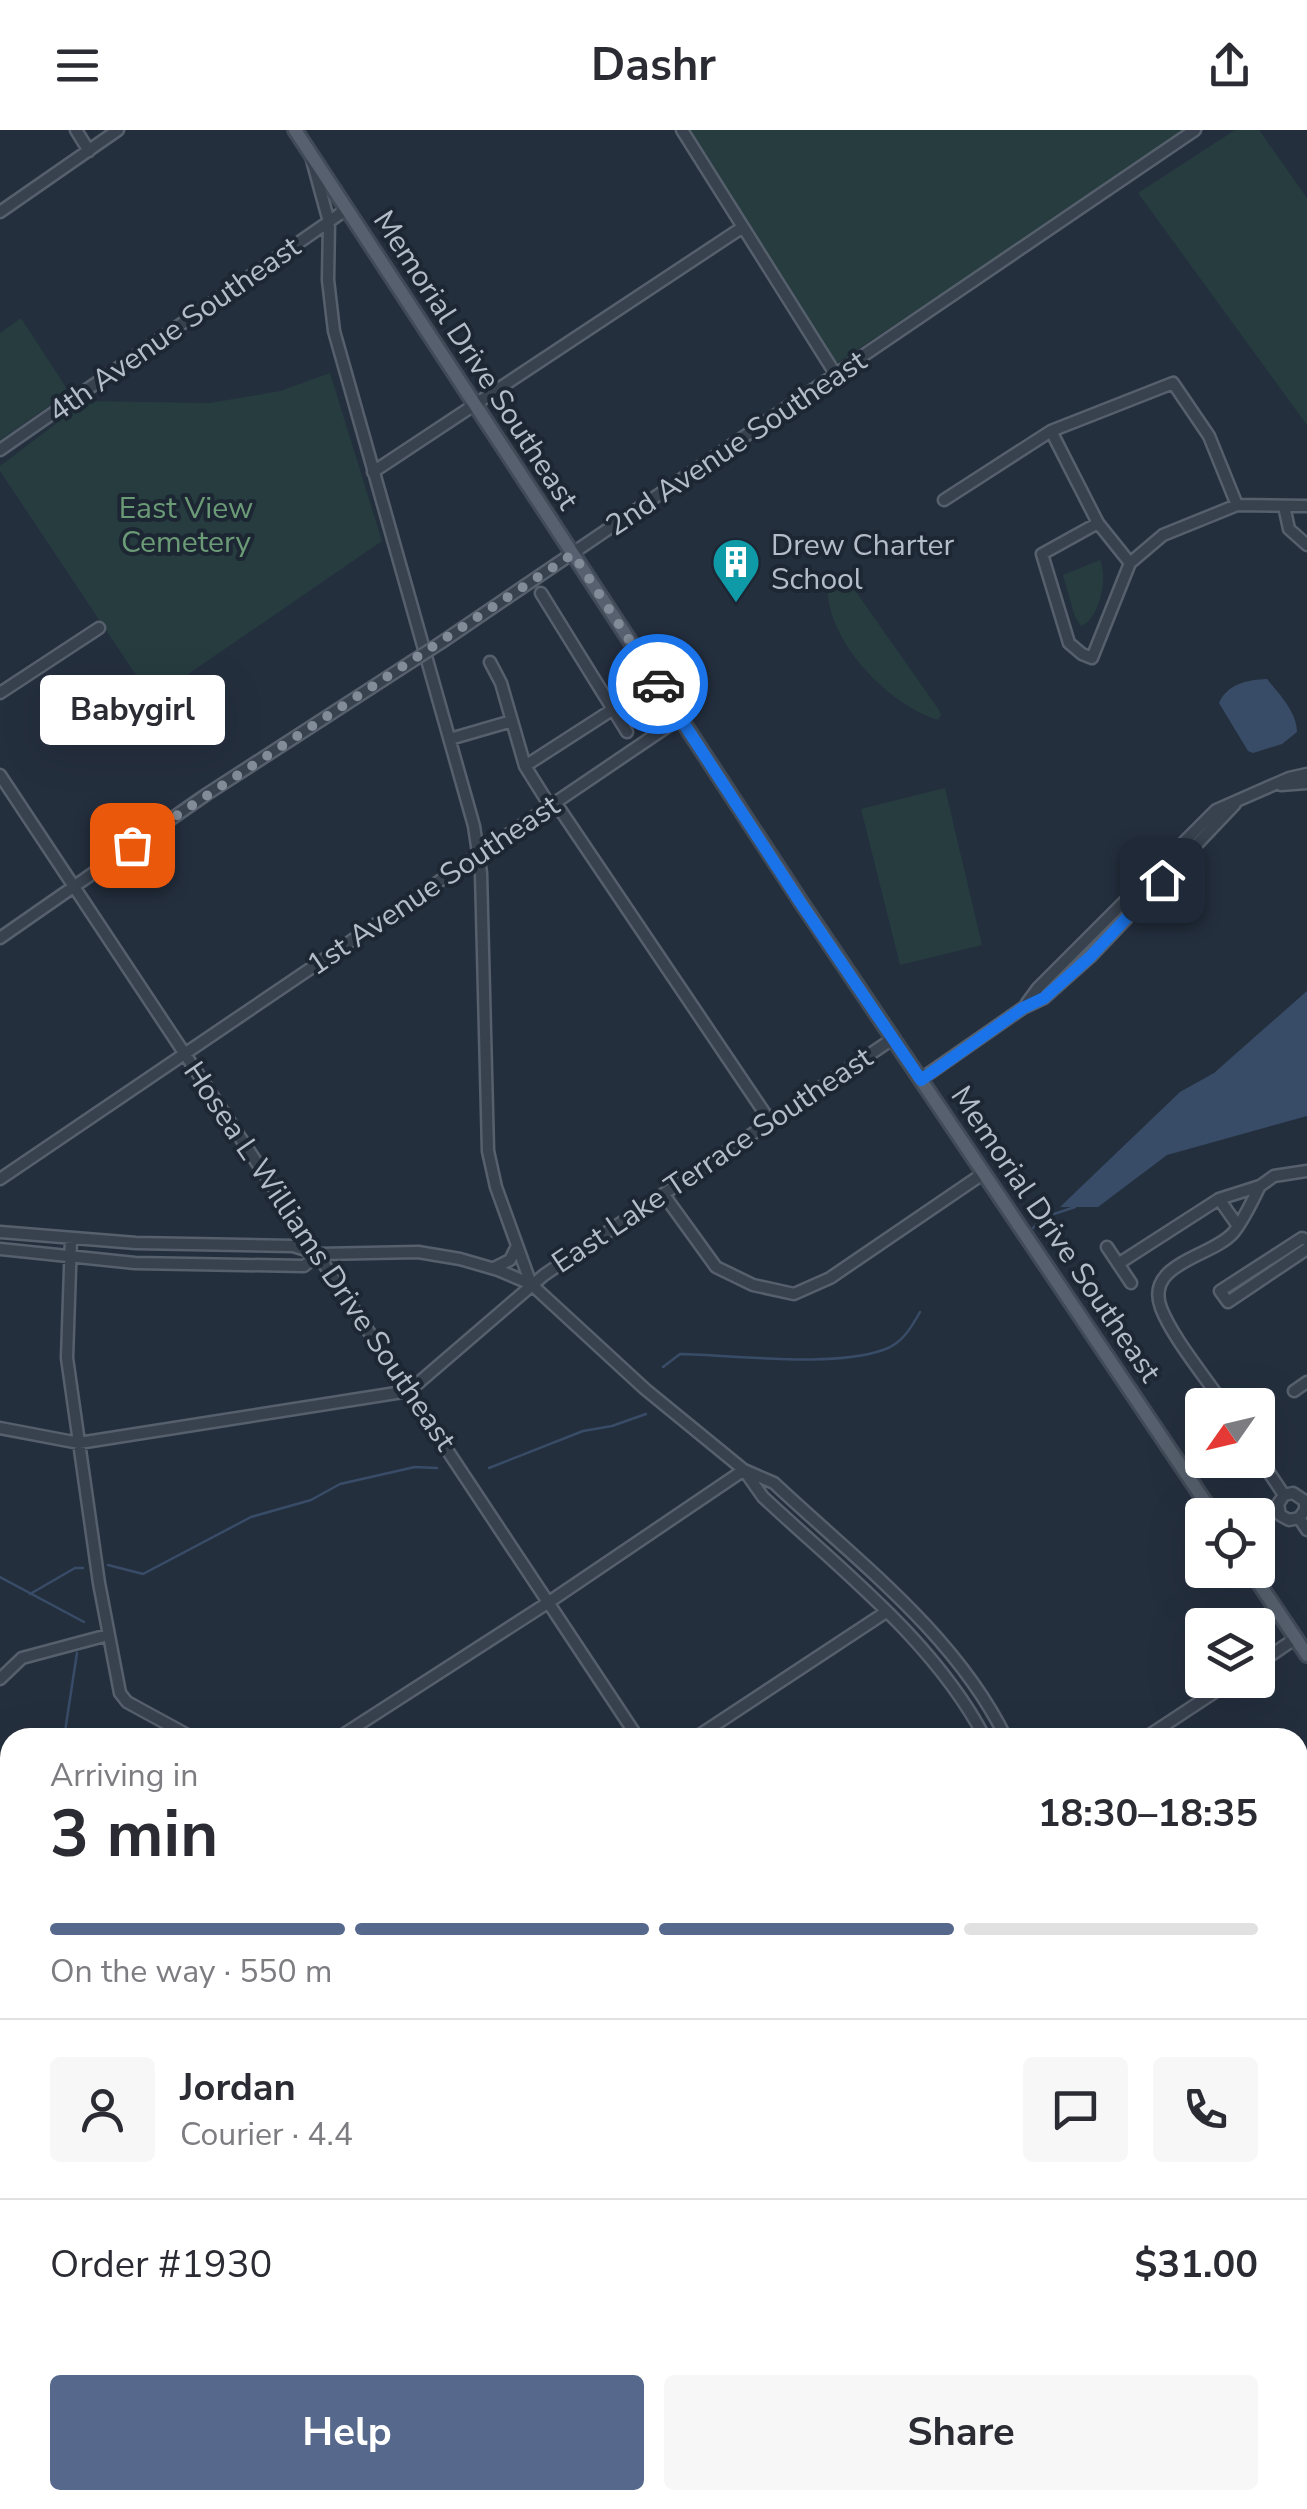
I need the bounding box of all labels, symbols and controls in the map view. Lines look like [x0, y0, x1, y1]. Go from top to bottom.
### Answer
text: Dashr [591, 35, 716, 96]
icon: menu [50, 38, 105, 93]
icon: share [1202, 38, 1257, 93]
street label: Memorial Drive Southeast [363, 203, 588, 518]
street label: 4th Avenue Southeast [40, 227, 309, 432]
street label: 2nd Avenue Southeast [598, 341, 875, 546]
park label: East View Cemetery [119, 488, 253, 563]
place label: Drew Charter School [771, 525, 954, 600]
building icon: Drew Charter School [710, 536, 762, 604]
courier [608, 634, 708, 734]
icon: car [631, 657, 686, 712]
callout: Babygirl [39, 675, 224, 745]
text: Babygirl [70, 688, 195, 731]
street label: 1st Avenue Southeast [299, 785, 568, 985]
pin [90, 803, 175, 888]
icon: bag [105, 818, 160, 873]
pin [1120, 838, 1205, 923]
icon: home [1135, 853, 1190, 908]
street label: East Lake Terrace Southeast [544, 1037, 881, 1283]
street label: Hosea L Williams Drive Southeast [174, 1054, 466, 1459]
street label: Memorial Drive Southeast [941, 1078, 1170, 1391]
north arrow [1185, 1388, 1275, 1478]
map controls [1185, 1388, 1275, 1698]
button: locate [1185, 1498, 1275, 1588]
button: layers [1185, 1608, 1275, 1698]
text: Arriving in [50, 1754, 198, 1797]
text: 18:30–18:35 [1038, 1788, 1258, 1839]
text: 3 min [50, 1790, 218, 1879]
text: On the way · 550 m [50, 1950, 332, 1993]
button: person [50, 2057, 155, 2162]
button: chat [1023, 2057, 1128, 2162]
button: phone [1153, 2057, 1258, 2162]
text: Jordan [180, 2062, 296, 2113]
text: Courier · 4.4 [180, 2113, 353, 2156]
text: Order #1930 [50, 2239, 272, 2290]
text: $31.00 [1135, 2239, 1258, 2290]
button: Help [50, 2375, 644, 2490]
button: Share [664, 2375, 1258, 2490]

